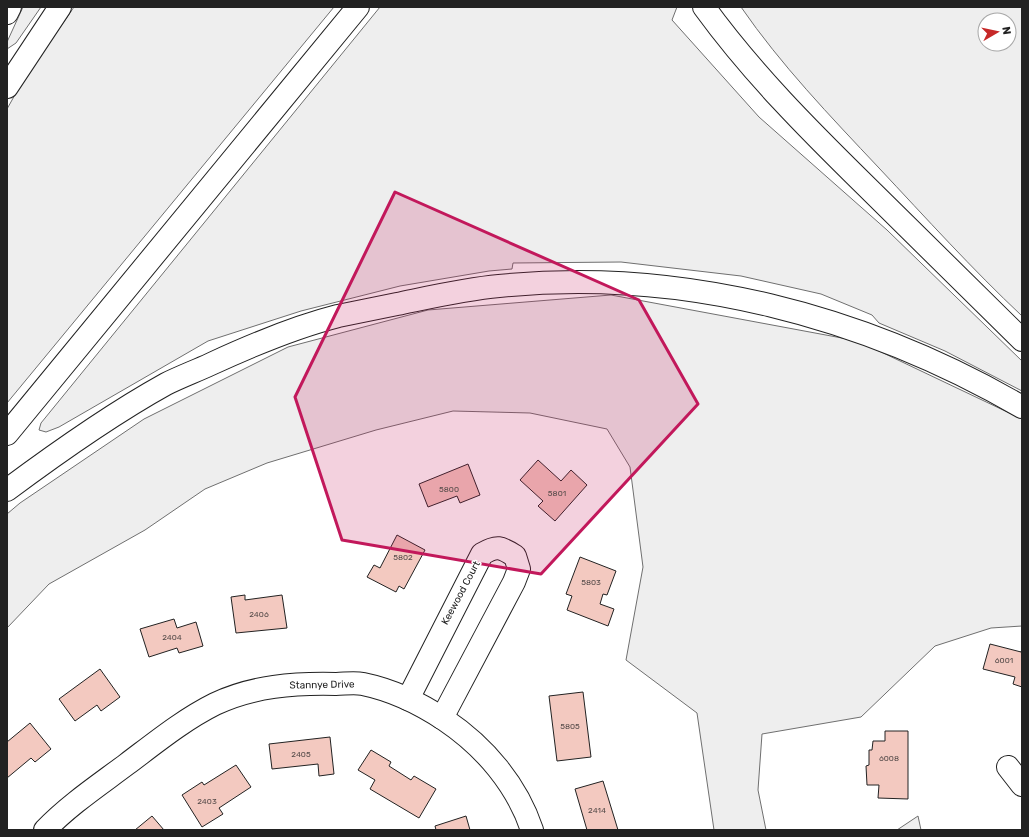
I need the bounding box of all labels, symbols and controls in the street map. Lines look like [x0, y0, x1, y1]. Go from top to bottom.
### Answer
north arrow [977, 12, 1017, 52]
text: N [999, 26, 1013, 36]
house number: 5800 [439, 485, 459, 494]
house number: 5801 [548, 489, 566, 498]
house number: 5802 [393, 553, 413, 562]
street label: Keewood Court [439, 559, 483, 627]
house number: 5803 [581, 578, 601, 587]
house number: 2406 [249, 610, 269, 619]
house number: 2404 [162, 633, 182, 642]
house number: 6001 [995, 656, 1013, 665]
street label: Stannye Drive [289, 678, 355, 692]
house number: 5805 [560, 722, 580, 731]
house number: 2405 [291, 750, 311, 759]
house number: 6008 [879, 754, 899, 763]
house number: 2403 [197, 797, 217, 806]
house number: 2414 [588, 806, 606, 815]

